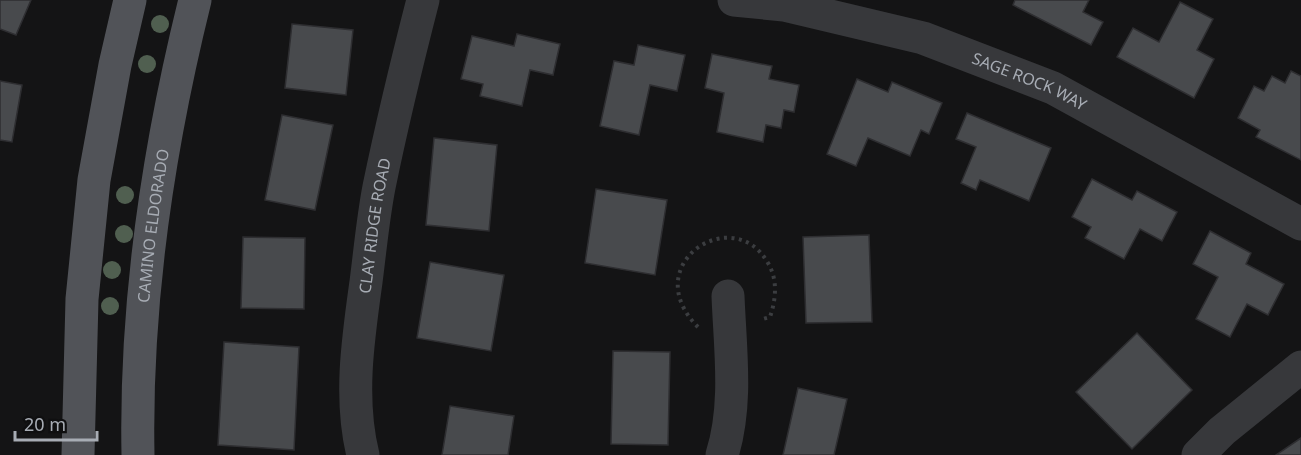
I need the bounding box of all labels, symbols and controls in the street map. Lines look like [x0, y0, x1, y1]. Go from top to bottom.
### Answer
street label: SAGE ROCK WAY [969, 47, 1091, 116]
street label: CAMINO ELDORADO [132, 147, 174, 304]
street label: CLAY RIDGE ROAD [354, 156, 396, 295]
scale bar [15, 404, 98, 442]
text: 20 m [24, 412, 66, 436]

